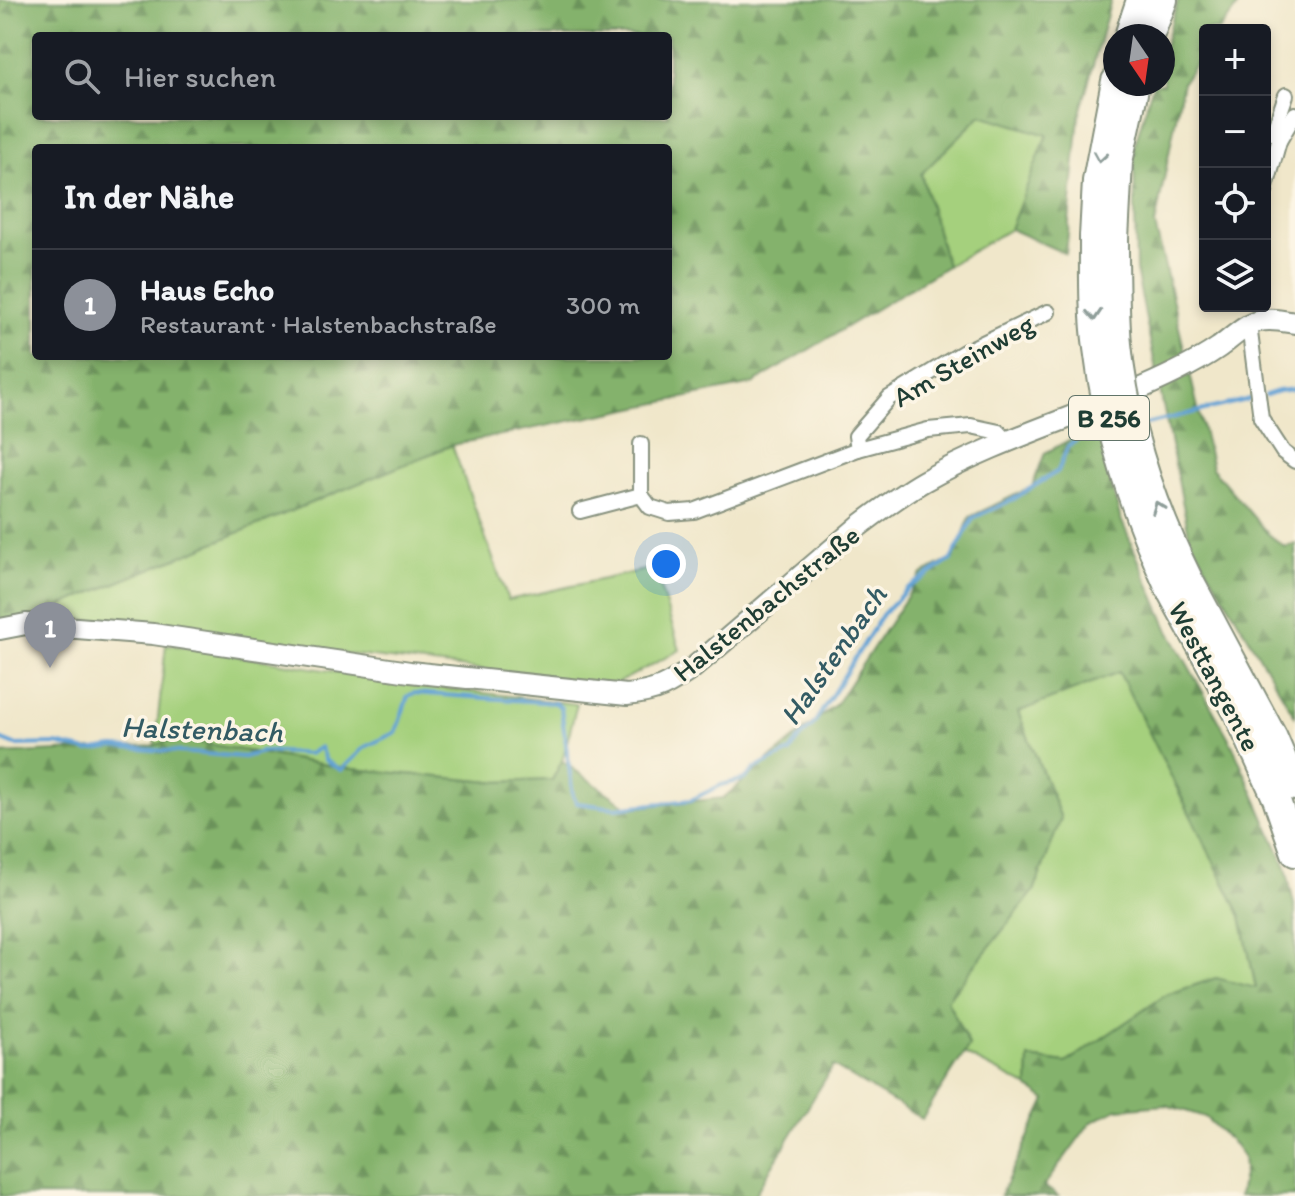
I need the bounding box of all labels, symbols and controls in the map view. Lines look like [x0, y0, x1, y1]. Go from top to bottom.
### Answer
north arrow [1103, 24, 1175, 96]
map controls [1199, 24, 1271, 312]
button: + [1199, 24, 1271, 96]
search box [32, 32, 672, 120]
icon: search [60, 54, 104, 98]
text: Hier suchen [124, 58, 276, 95]
button: − [1199, 96, 1271, 168]
one-way arrow [1092, 150, 1109, 164]
button: locate [1199, 168, 1271, 240]
text: In der Nähe [64, 176, 234, 217]
button: layers [1199, 240, 1271, 312]
text: Haus Echo [140, 271, 274, 308]
text: 1 [84, 289, 96, 321]
text: 300 m [566, 289, 640, 321]
street label: Am Steinweg [886, 306, 1040, 414]
text: Restaurant · Halstenbachstraße [140, 308, 497, 340]
one-way arrow [1085, 309, 1102, 322]
road number: B 256 [1069, 396, 1149, 440]
one-way arrow [1151, 501, 1167, 515]
street label: Halstenbachstraße [666, 517, 866, 689]
your location [646, 544, 686, 584]
water label: Halstenbach [772, 578, 894, 732]
street label: Westtangente [1161, 595, 1269, 757]
pin: 1 [24, 602, 76, 668]
water label: Halstenbach [120, 708, 284, 750]

